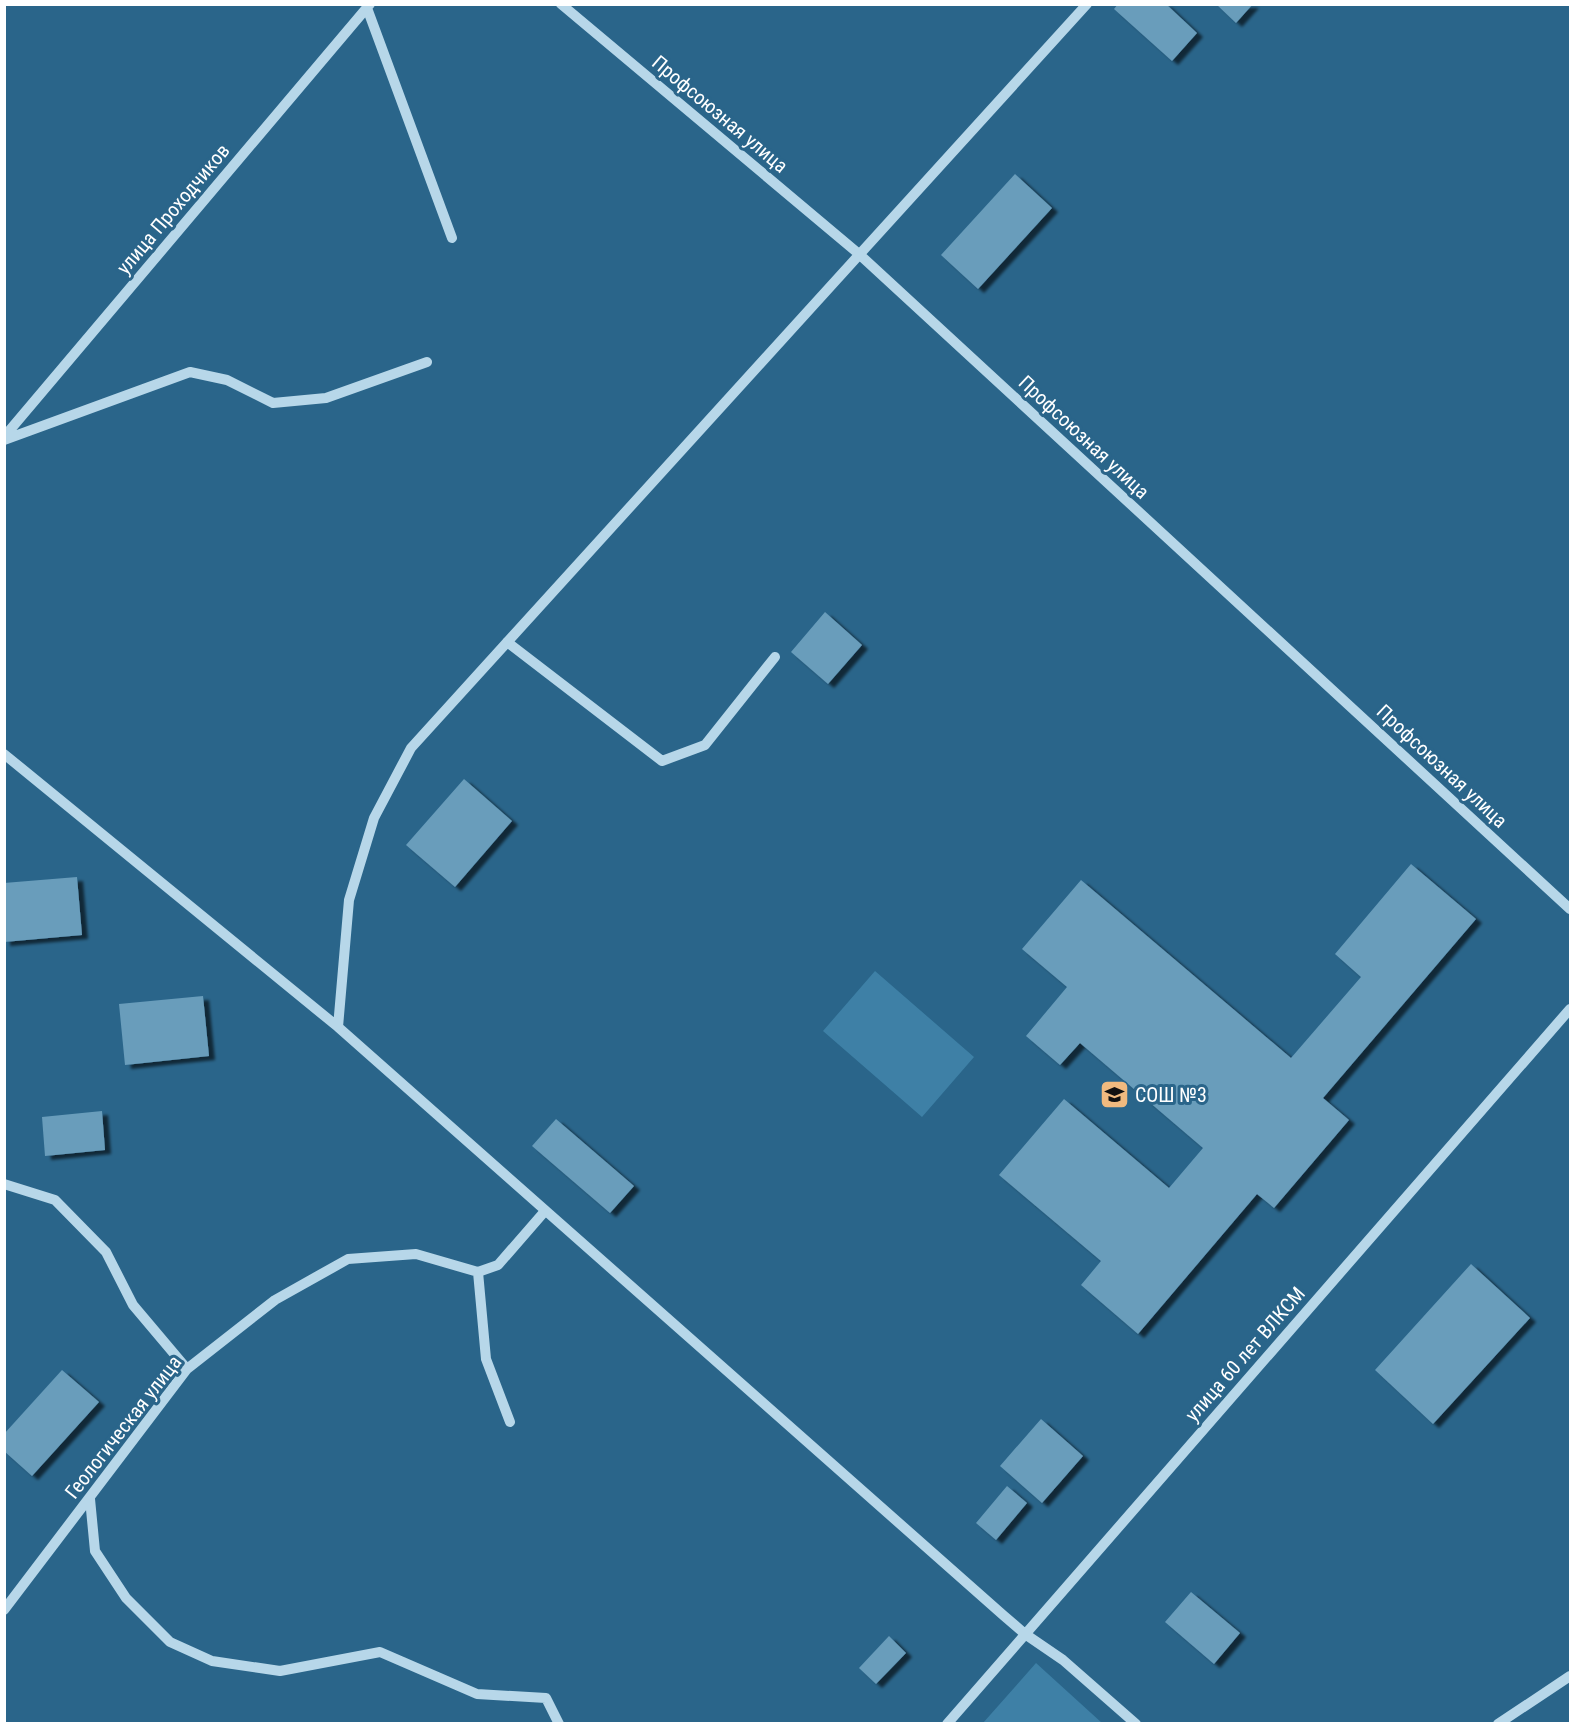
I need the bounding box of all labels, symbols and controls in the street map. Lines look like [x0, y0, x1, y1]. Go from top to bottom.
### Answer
street label: Профсоюзная улица [647, 50, 793, 178]
street label: улица Проходчиков [111, 139, 235, 279]
street label: Профсоюзная улица [1014, 370, 1154, 504]
street label: Профсоюзная улица [1372, 699, 1512, 833]
school or university icon: СОШ №3 [1098, 1079, 1130, 1111]
place label: СОШ №3 [1135, 1083, 1207, 1107]
street label: улица 60 лет ВЛКСМ [1180, 1282, 1310, 1426]
street label: Геологическая улица [60, 1351, 186, 1503]

